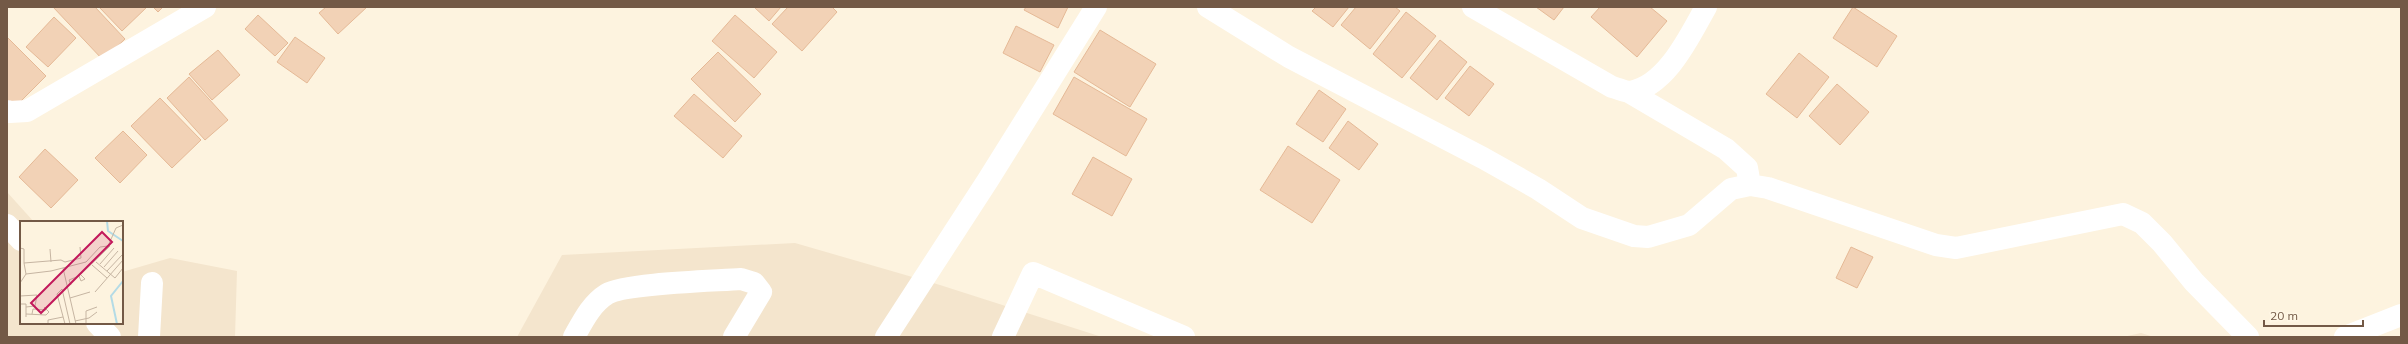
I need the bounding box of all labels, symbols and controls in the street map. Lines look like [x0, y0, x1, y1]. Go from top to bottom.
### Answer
inset map [20, 221, 123, 324]
scale bar [2264, 302, 2363, 328]
text: 20 m [2270, 308, 2298, 323]

